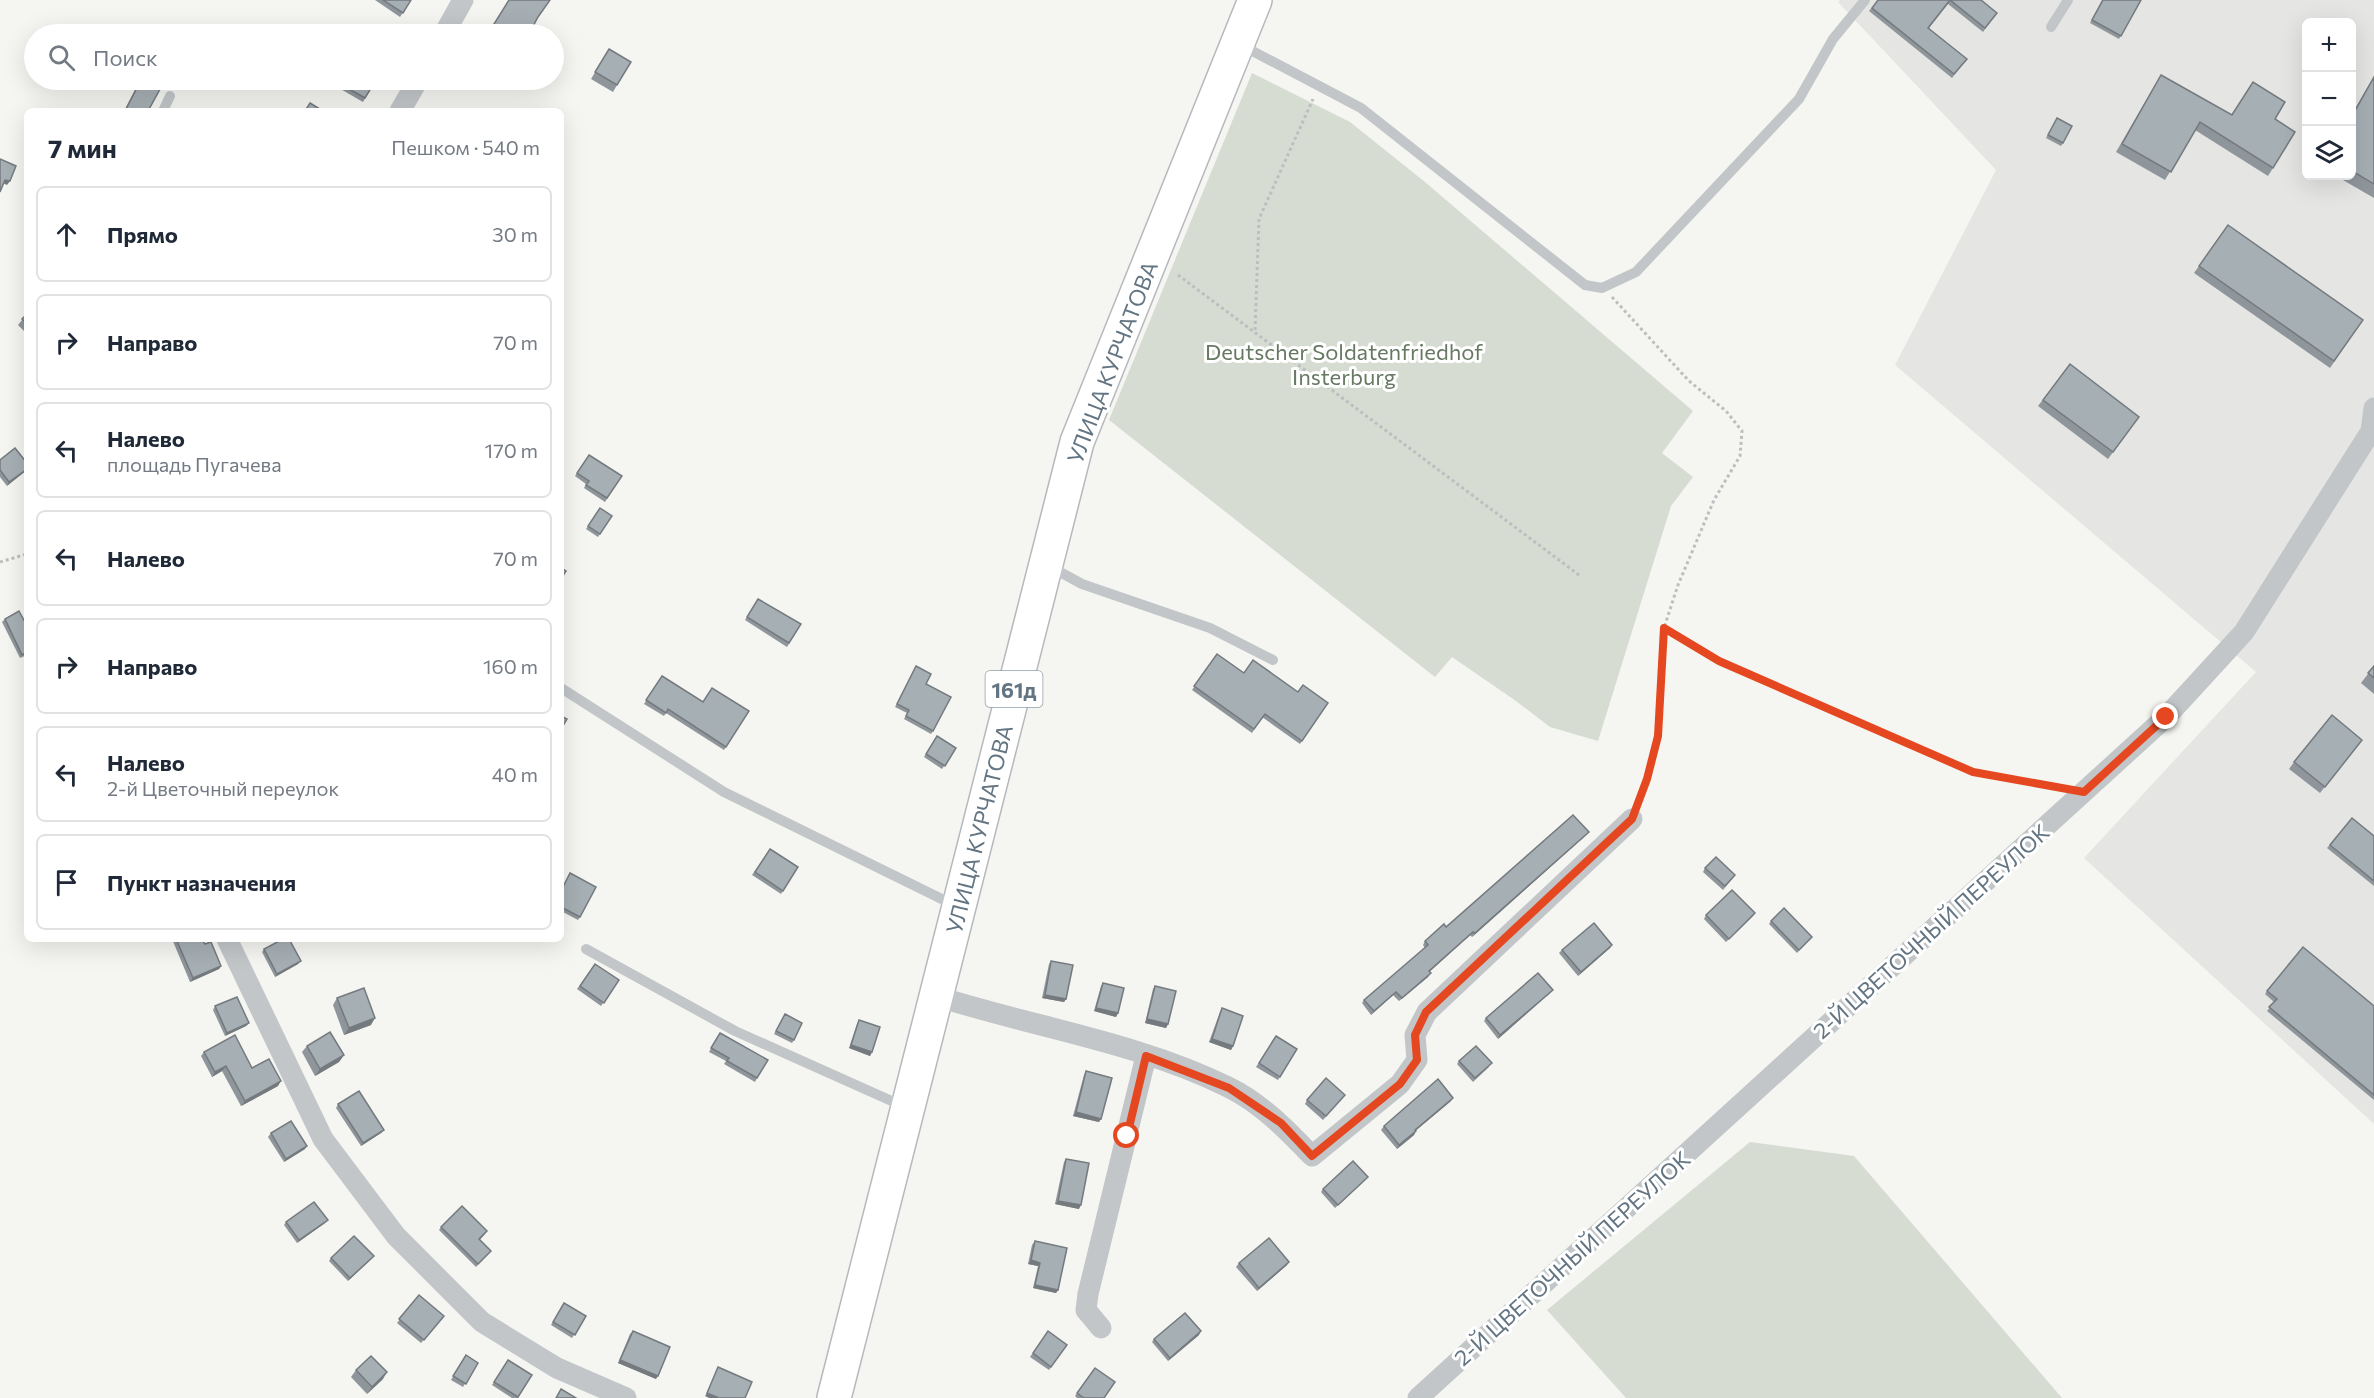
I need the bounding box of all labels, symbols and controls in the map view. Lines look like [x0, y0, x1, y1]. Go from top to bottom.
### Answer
map controls [2302, 18, 2356, 180]
button: + [2302, 18, 2356, 72]
search box [24, 24, 564, 90]
icon: search [45, 41, 78, 74]
text: Поиск [93, 44, 158, 71]
button: − [2302, 72, 2356, 126]
button: layers [2302, 126, 2356, 180]
text: 7 мин [48, 132, 117, 163]
text: Пешком · 540 m [391, 135, 540, 159]
icon: ahead [50, 218, 83, 251]
text: Прямо [107, 221, 178, 248]
text: 30 m [492, 222, 538, 246]
street label: УЛИЦА КУРЧАТОВА [1061, 257, 1163, 467]
icon: right [50, 326, 83, 359]
text: Направо [107, 329, 197, 356]
text: 70 m [493, 330, 538, 354]
park label: Deutscher Soldatenfriedhof Insterburg [1205, 338, 1483, 390]
text: Налево [107, 425, 185, 452]
icon: left [50, 434, 83, 467]
text: 170 m [485, 438, 538, 462]
text: площадь Пугачева [107, 452, 282, 476]
icon: left [50, 542, 83, 575]
text: Налево [107, 545, 185, 572]
text: 70 m [493, 546, 538, 570]
icon: right [50, 650, 83, 683]
text: Направо [107, 653, 197, 680]
text: 160 m [483, 654, 538, 678]
road number: 161д [986, 671, 1042, 707]
route end [2152, 703, 2178, 729]
street label: УЛИЦА КУРЧАТОВА [940, 722, 1018, 936]
text: Налево [107, 749, 185, 776]
icon: left [50, 758, 83, 791]
text: 40 m [492, 762, 538, 786]
text: 2-й Цветочный переулок [107, 776, 339, 800]
street label: 2-Й ЦВЕТОЧНЫЙ ПЕРЕУЛОК [1808, 818, 2055, 1044]
icon: arrive [50, 866, 83, 899]
text: Пункт назначения [107, 869, 296, 896]
route start [1113, 1122, 1139, 1148]
street label: 2-Й ЦВЕТОЧНЫЙ ПЕРЕУЛОК [1449, 1145, 1696, 1371]

